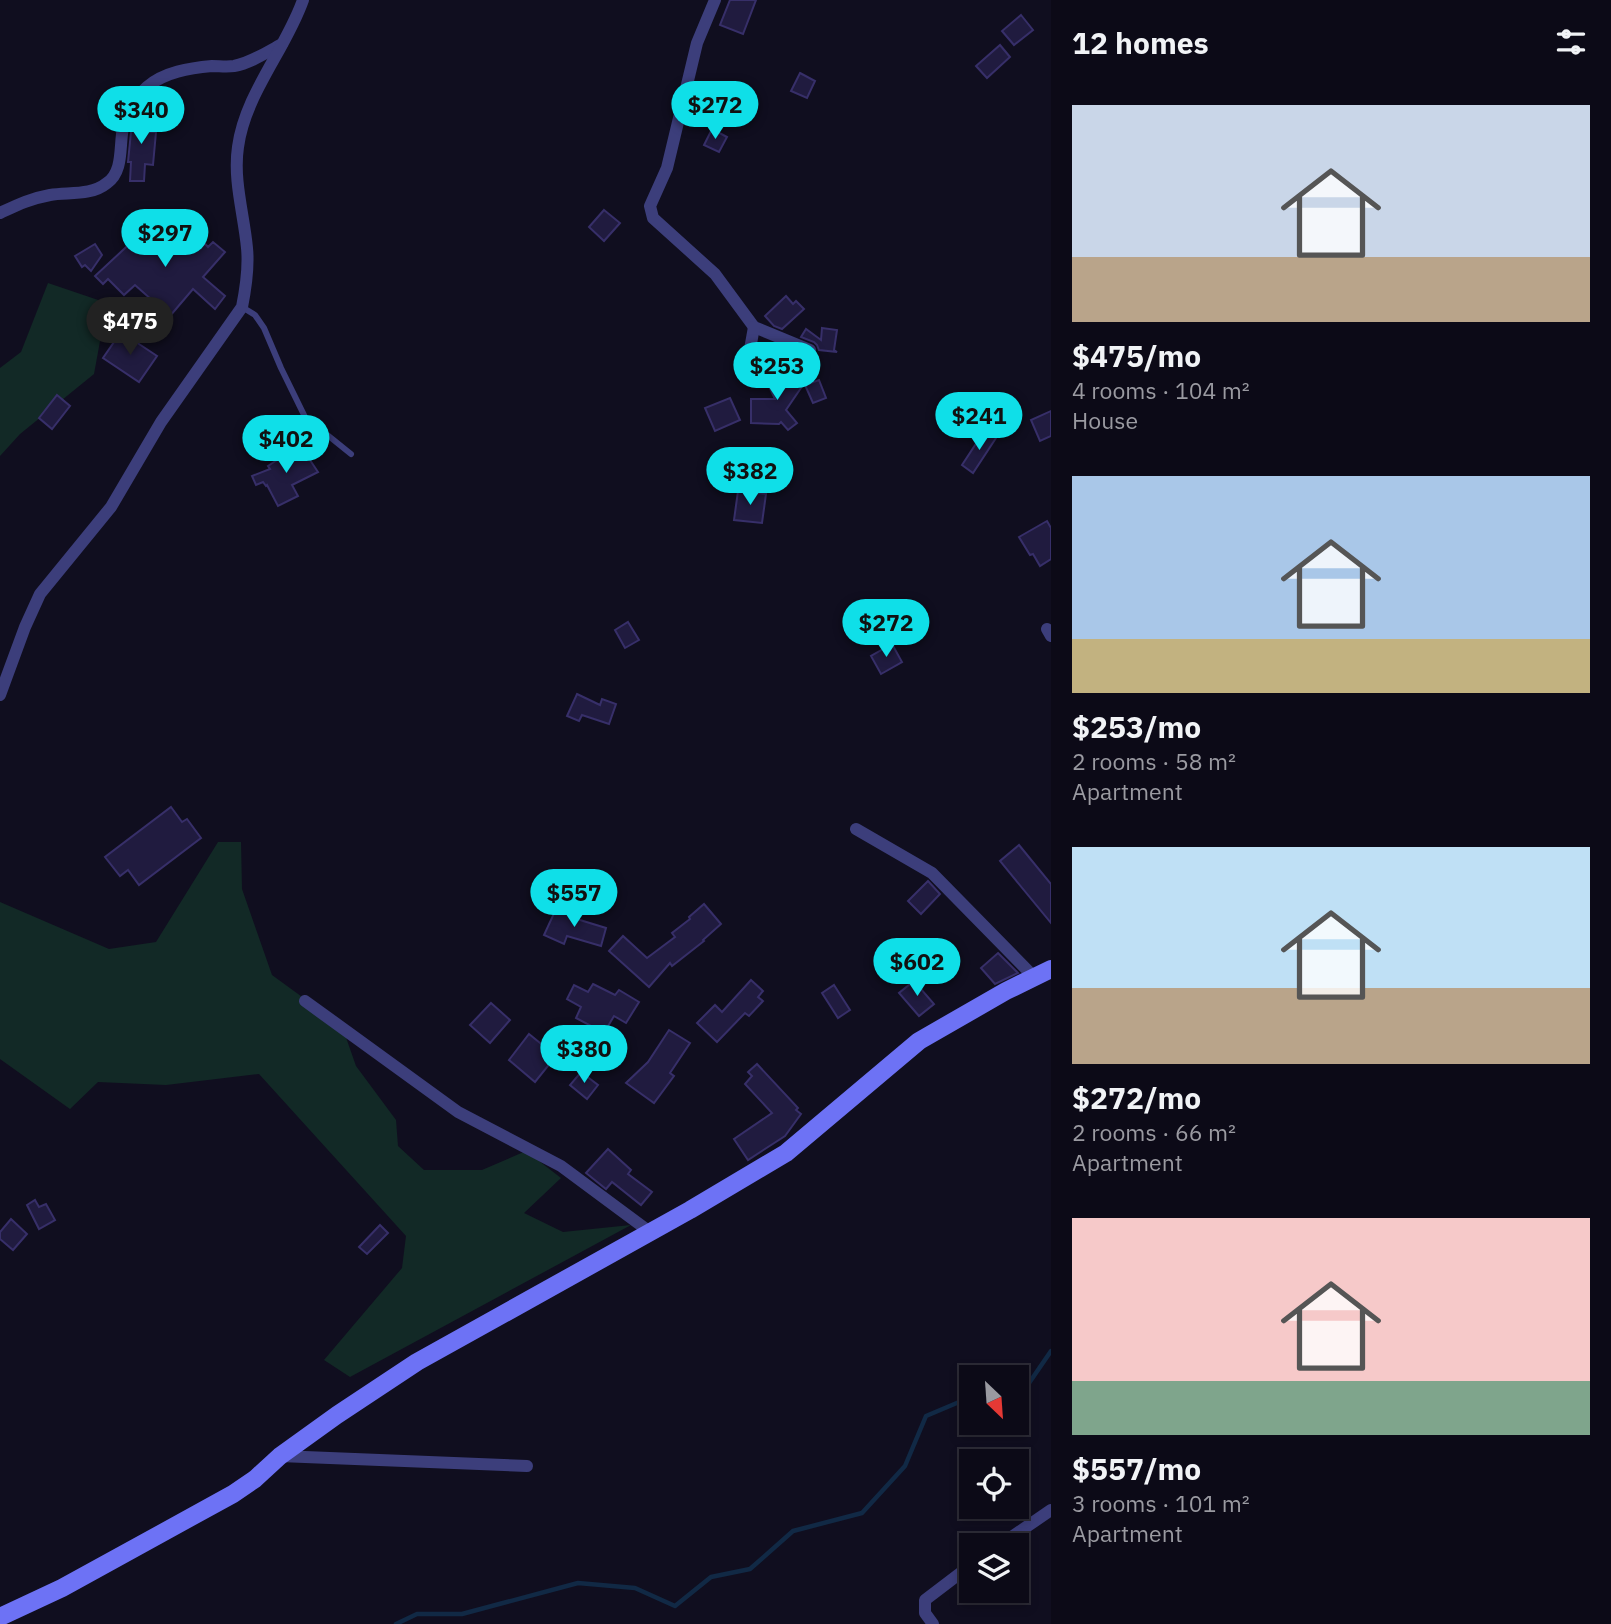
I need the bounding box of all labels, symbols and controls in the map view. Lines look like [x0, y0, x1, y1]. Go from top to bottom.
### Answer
text: 12 homes [1072, 23, 1209, 62]
icon: filters [1552, 23, 1590, 61]
pin: $272 [674, 82, 756, 141]
pin: $340 [100, 86, 182, 146]
text: $272 [687, 89, 743, 119]
text: $340 [113, 94, 169, 124]
icon: home [1268, 150, 1394, 276]
pin: $297 [124, 210, 206, 269]
text: $297 [137, 217, 193, 247]
pin: $475 [89, 298, 171, 357]
text: $475 [102, 305, 158, 335]
text: $475/mo [1072, 336, 1201, 375]
pin: $253 [736, 342, 818, 402]
text: $253 [749, 350, 805, 380]
text: 4 rooms · 104 m² [1072, 375, 1250, 405]
pin: $241 [938, 392, 1020, 452]
text: $241 [951, 400, 1007, 430]
text: House [1072, 405, 1138, 435]
pin: $402 [245, 416, 327, 475]
text: $402 [258, 423, 314, 453]
pin: $382 [709, 448, 791, 507]
text: $382 [722, 455, 778, 485]
icon: home [1268, 521, 1394, 647]
pin: $272 [845, 600, 927, 659]
text: $272 [858, 607, 914, 637]
text: $253/mo [1072, 707, 1201, 746]
text: 2 rooms · 58 m² [1072, 746, 1236, 776]
text: Apartment [1072, 776, 1183, 806]
pin: $557 [533, 870, 615, 929]
text: $557 [546, 877, 602, 907]
icon: home [1268, 892, 1394, 1018]
pin: $602 [876, 939, 958, 998]
text: $602 [889, 946, 945, 976]
pin: $380 [543, 1026, 625, 1085]
text: $380 [556, 1033, 612, 1063]
text: $272/mo [1072, 1078, 1201, 1117]
text: 2 rooms · 66 m² [1072, 1117, 1236, 1147]
text: Apartment [1072, 1147, 1183, 1177]
icon: home [1268, 1263, 1394, 1389]
north arrow [959, 1365, 1029, 1435]
map controls [959, 1365, 1029, 1603]
button: locate [959, 1449, 1029, 1519]
text: $557/mo [1072, 1449, 1201, 1488]
text: 3 rooms · 101 m² [1072, 1488, 1250, 1518]
text: Apartment [1072, 1518, 1183, 1548]
button: layers [959, 1533, 1029, 1603]

